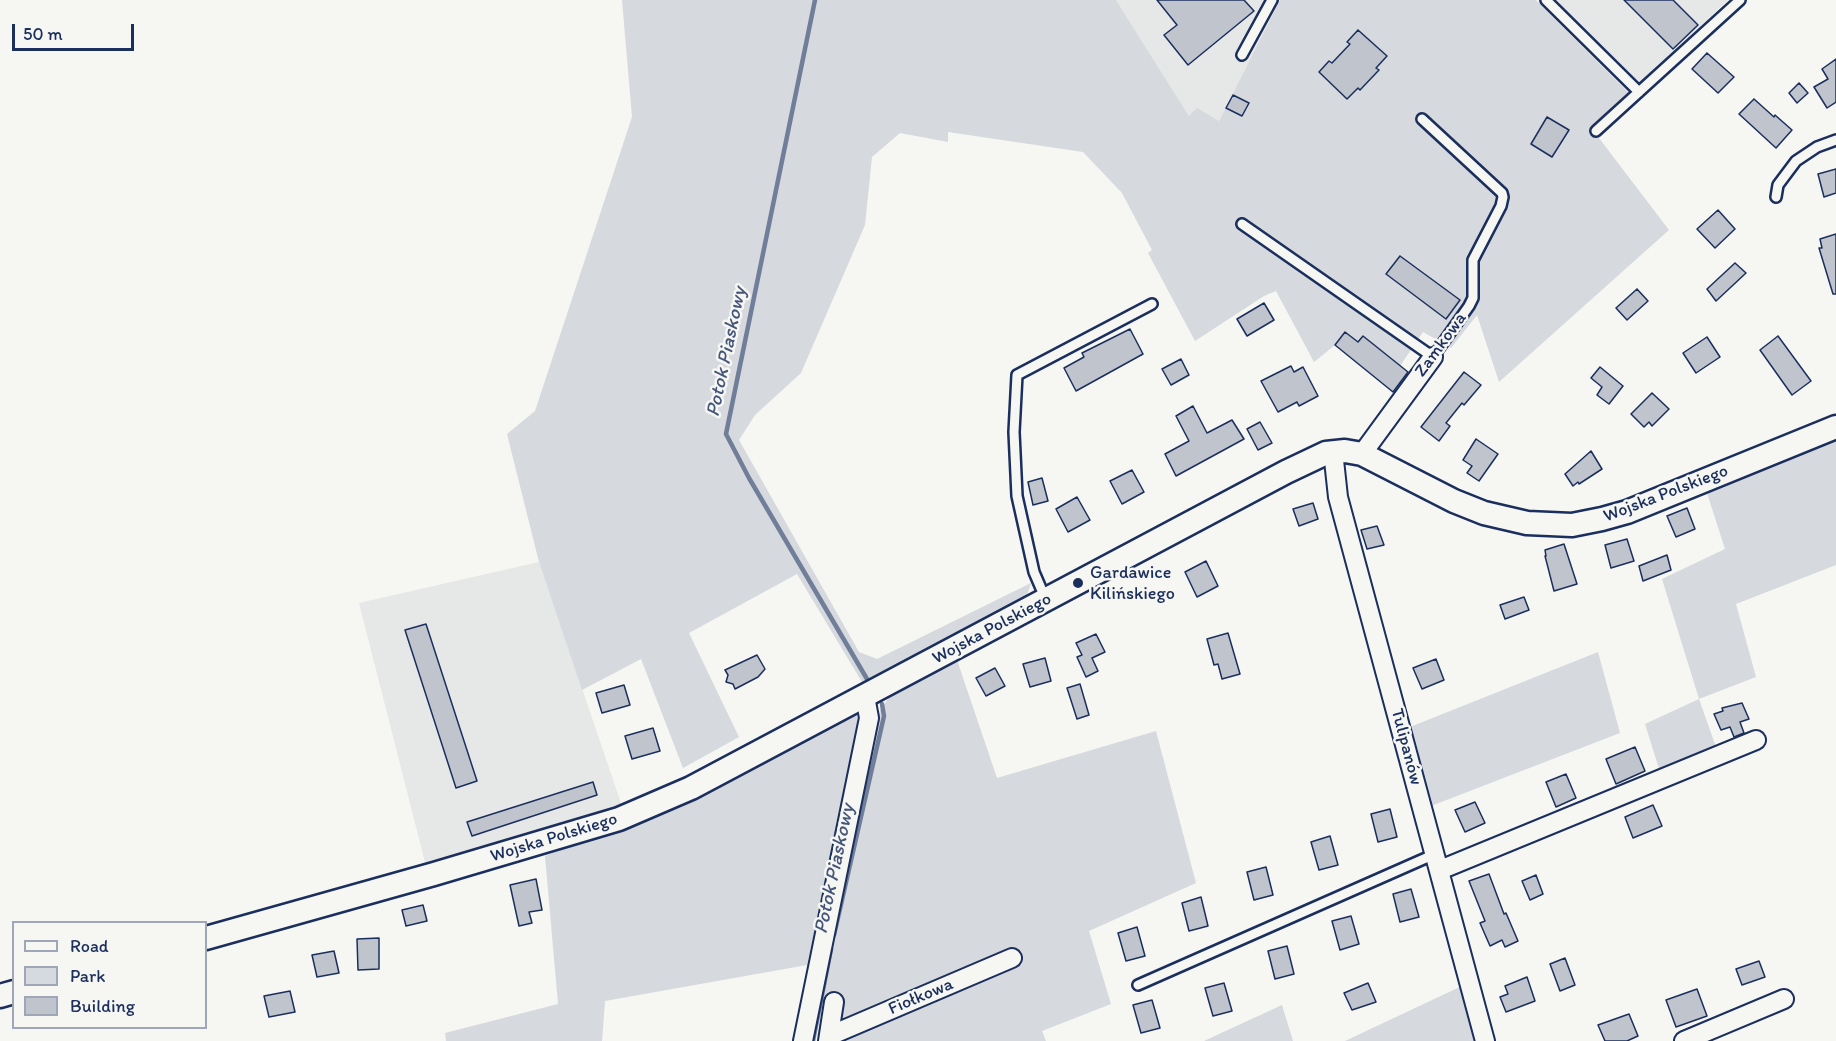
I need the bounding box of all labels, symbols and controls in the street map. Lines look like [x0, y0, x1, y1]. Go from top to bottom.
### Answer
scale bar [15, 12, 136, 50]
text: 50 m [23, 23, 63, 45]
water label: Potok Piaskowy [702, 285, 752, 419]
street label: Zamkowa [1410, 308, 1472, 382]
street label: Wojska Polskiego [1601, 460, 1731, 528]
place label: Gardawice Kilińskiego [1090, 562, 1175, 604]
marker: Gardawice Kilińskiego [1071, 576, 1085, 590]
street label: Wojska Polskiego [929, 589, 1055, 669]
street label: Tulipanów [1385, 706, 1427, 788]
water label: Potok Piaskowy [810, 802, 860, 936]
street label: Wojska Polskiego [488, 808, 620, 868]
legend [12, 921, 207, 1029]
text: Road [70, 935, 109, 957]
text: Park [70, 965, 105, 987]
street label: Fiołkowa [885, 974, 957, 1020]
text: Building [70, 995, 135, 1017]

